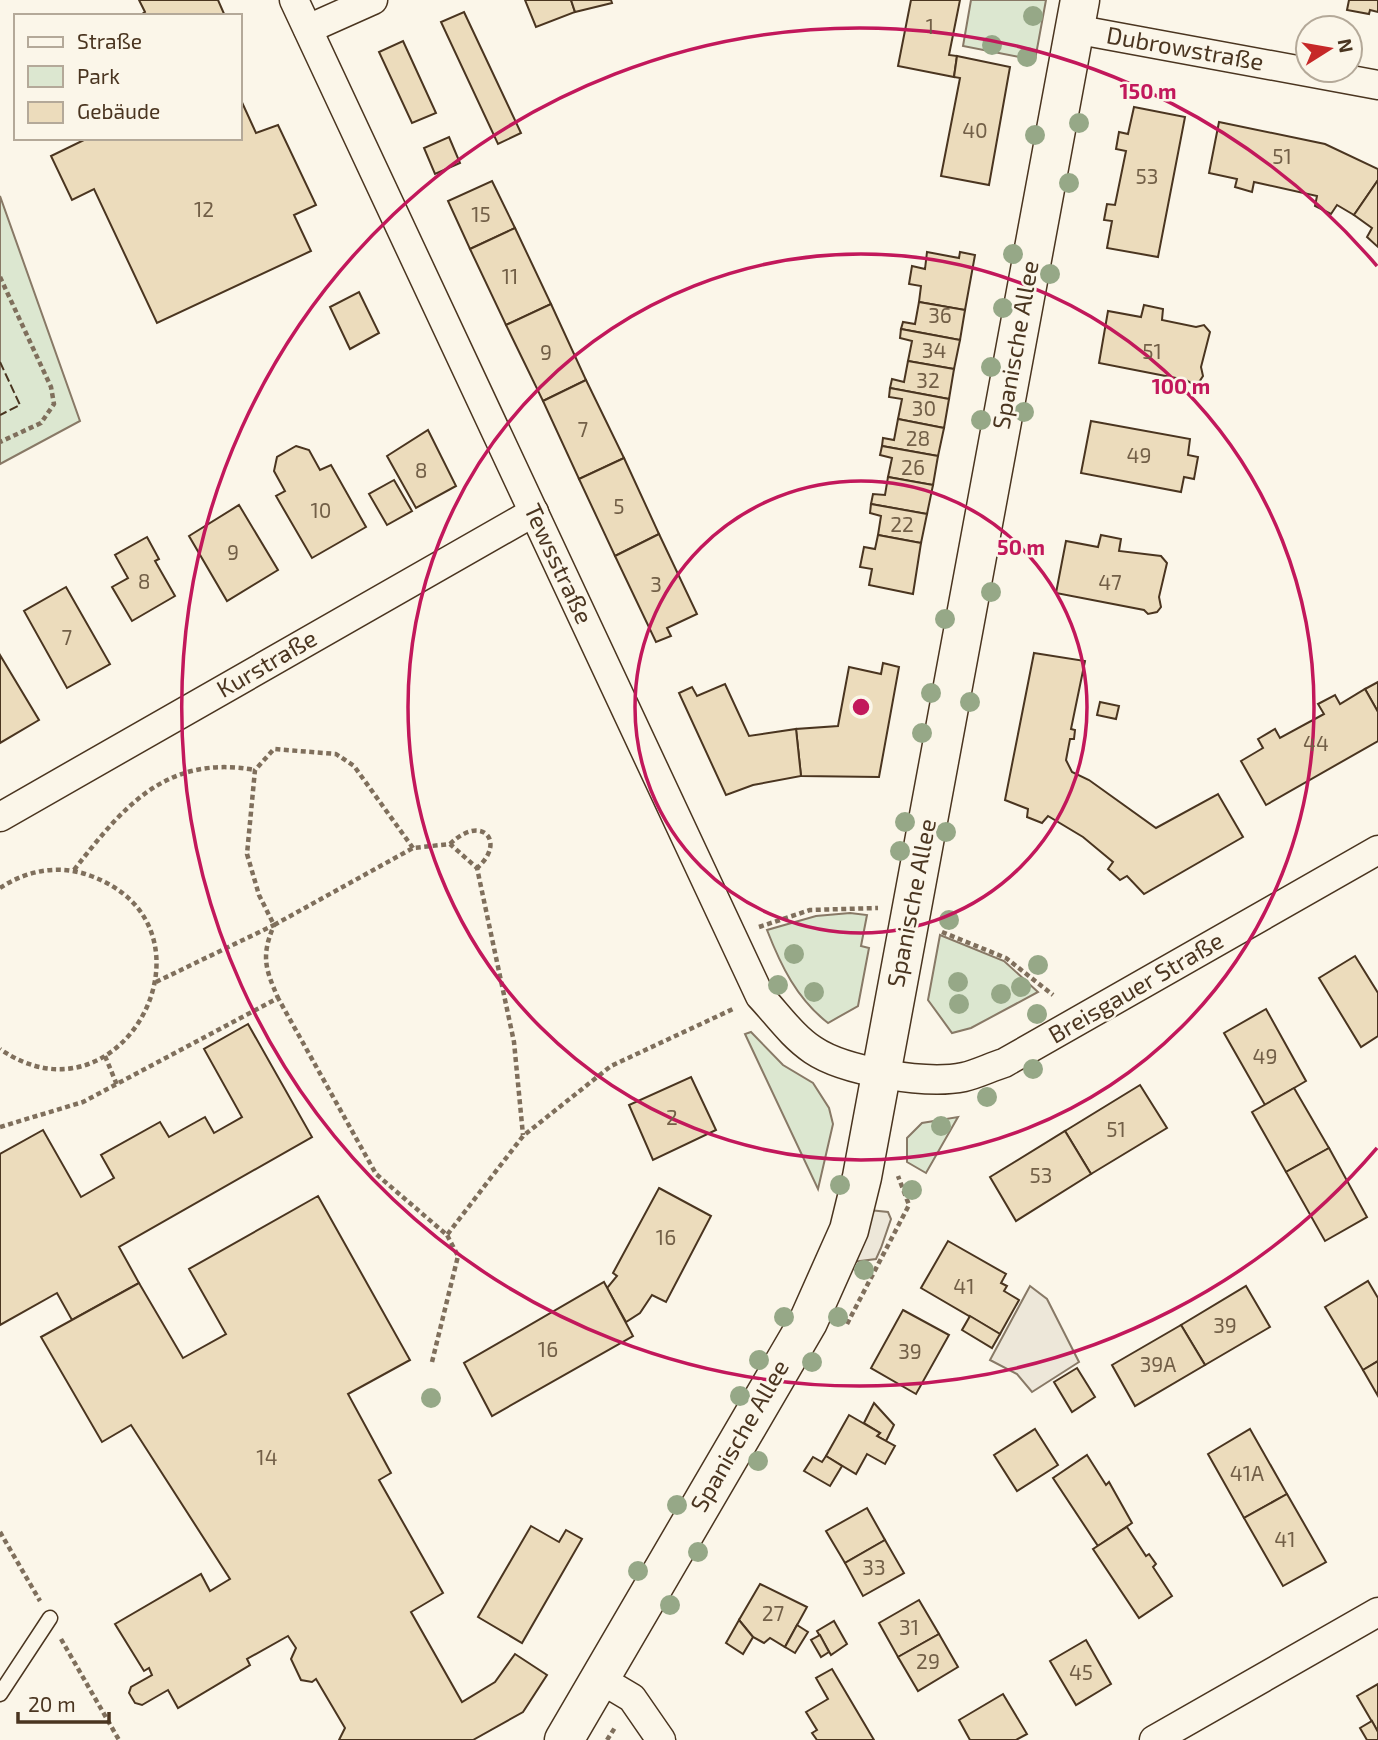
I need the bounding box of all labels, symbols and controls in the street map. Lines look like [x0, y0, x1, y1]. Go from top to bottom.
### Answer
house number: 1 [926, 13, 934, 38]
legend [14, 14, 242, 140]
north arrow [1294, 14, 1364, 84]
street label: Dubrowstraße [1104, 19, 1266, 76]
text: Straße [77, 28, 142, 53]
text: N [1334, 37, 1359, 55]
text: Park [77, 63, 120, 88]
text: 150 m [1120, 78, 1176, 103]
text: Gebäude [77, 98, 160, 123]
house number: 40 [962, 117, 988, 142]
house number: 51 [1272, 143, 1292, 168]
house number: 53 [1136, 163, 1158, 188]
house number: 12 [194, 196, 214, 221]
house number: 15 [471, 201, 491, 226]
street label: Spanische Allee [985, 258, 1044, 431]
house number: 11 [502, 263, 518, 288]
house number: 36 [928, 302, 952, 327]
house number: 34 [922, 337, 946, 362]
house number: 51 [1142, 338, 1162, 363]
house number: 9 [540, 339, 552, 364]
house number: 32 [916, 367, 940, 392]
text: 100 m [1152, 373, 1210, 398]
house number: 30 [912, 395, 936, 420]
house number: 7 [578, 416, 589, 441]
house number: 28 [906, 425, 930, 450]
house number: 49 [1127, 442, 1151, 467]
house number: 26 [901, 454, 925, 479]
house number: 8 [415, 457, 427, 482]
house number: 5 [613, 493, 625, 518]
house number: 10 [310, 497, 332, 522]
street label: Tewsstraße [519, 499, 600, 628]
house number: 22 [890, 511, 914, 536]
text: 50 m [997, 534, 1045, 559]
house number: 9 [227, 539, 239, 564]
house number: 8 [138, 568, 150, 593]
house number: 47 [1098, 569, 1122, 594]
house number: 3 [650, 571, 662, 596]
street label: Kurstraße [211, 622, 321, 703]
house number: 7 [62, 624, 73, 649]
centre of rings [849, 695, 873, 719]
house number: 44 [1303, 730, 1329, 755]
street label: Spanische Allee [880, 816, 941, 989]
street label: Breisgauer Straße [1043, 925, 1228, 1049]
house number: 49 [1253, 1043, 1277, 1068]
house number: 2 [666, 1104, 678, 1129]
house number: 51 [1106, 1116, 1126, 1141]
house number: 53 [1030, 1162, 1052, 1187]
house number: 16 [656, 1224, 676, 1249]
house number: 41 [953, 1273, 975, 1298]
house number: 39 [1213, 1312, 1237, 1337]
house number: 16 [538, 1336, 558, 1361]
house number: 39 [898, 1338, 922, 1363]
house number: 39A [1140, 1351, 1176, 1376]
street label: Spanische Allee [683, 1354, 794, 1517]
house number: 14 [256, 1444, 278, 1469]
house number: 41A [1230, 1460, 1264, 1485]
house number: 41 [1274, 1526, 1296, 1551]
house number: 33 [862, 1554, 886, 1579]
house number: 27 [762, 1600, 785, 1625]
house number: 31 [899, 1614, 919, 1639]
house number: 29 [916, 1648, 940, 1673]
house number: 45 [1069, 1659, 1093, 1684]
scale bar [18, 1680, 108, 1724]
text: 20 m [28, 1691, 76, 1716]

